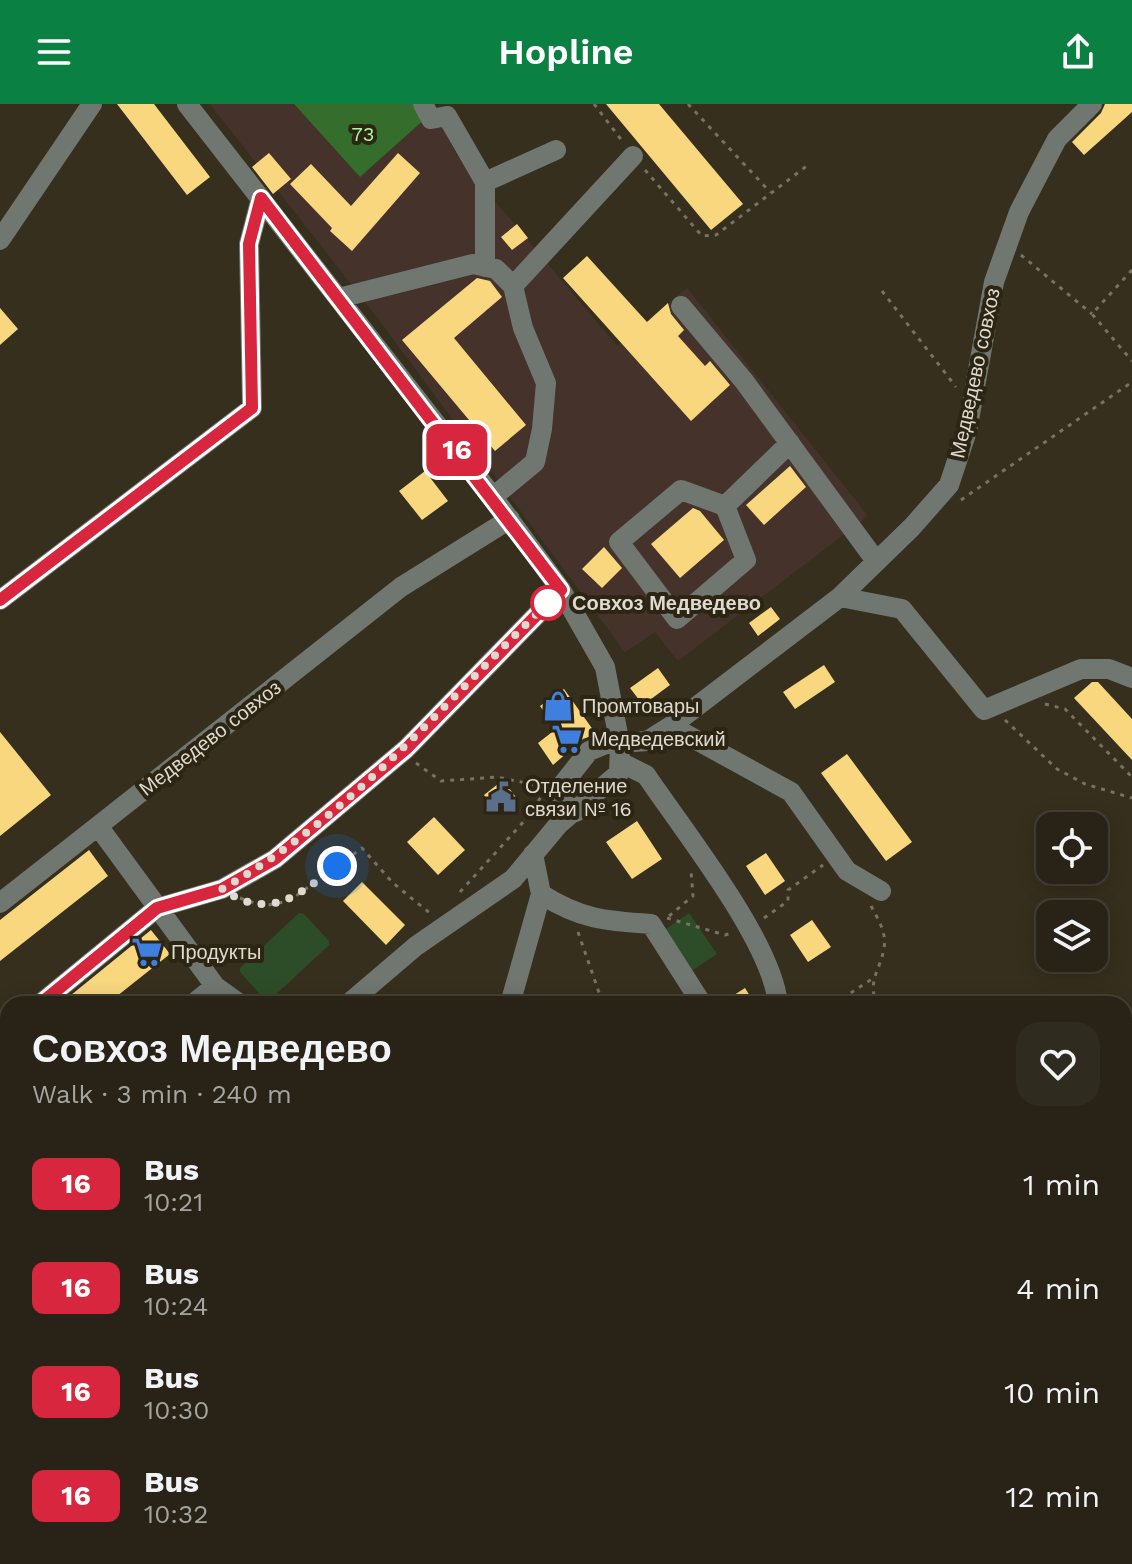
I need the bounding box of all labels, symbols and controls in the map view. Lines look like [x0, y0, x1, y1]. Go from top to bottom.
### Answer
icon: menu [32, 30, 76, 74]
icon: share [1056, 30, 1100, 74]
text: Hopline [498, 31, 634, 73]
park label: 73 [352, 122, 374, 146]
street label: Медведево совхоз [945, 286, 1005, 460]
line badge: 16 [421, 424, 493, 476]
text: 16 [442, 433, 472, 466]
marker: Совхоз Медведево [531, 586, 565, 620]
place label: Совхоз Медведево [572, 591, 761, 615]
street label: Медведево совхоз [134, 675, 286, 801]
shop icon: Промтовары [541, 689, 575, 723]
place label: Промтовары [582, 694, 699, 718]
supermarket icon: Медведевский [550, 722, 584, 756]
place label: Медведевский [591, 727, 726, 751]
place label: Отделение связи № 16 [525, 774, 632, 821]
public building icon: Отделение связи № 16 [484, 780, 518, 814]
map controls [1036, 812, 1108, 972]
button: locate [1036, 812, 1108, 884]
your location [317, 846, 357, 886]
button: layers [1036, 900, 1108, 972]
supermarket icon: Продукты [130, 935, 164, 969]
place label: Продукты [171, 940, 261, 964]
button: heart [1016, 1022, 1100, 1106]
text: Совхоз Медведево [32, 1027, 392, 1071]
text: Walk · 3 min · 240 m [32, 1079, 292, 1109]
text: Bus [144, 1152, 199, 1187]
text: 16 [61, 1167, 91, 1200]
text: 1 min [1023, 1167, 1100, 1202]
text: 10:21 [144, 1187, 203, 1217]
text: Bus [144, 1256, 199, 1291]
text: 16 [61, 1271, 91, 1304]
text: 4 min [1016, 1271, 1100, 1306]
text: 10:24 [144, 1291, 208, 1321]
text: Bus [144, 1360, 199, 1395]
text: 16 [61, 1375, 91, 1408]
text: 10 min [1004, 1375, 1100, 1410]
text: 10:30 [144, 1395, 209, 1425]
text: Bus [144, 1464, 199, 1499]
text: 16 [61, 1479, 91, 1512]
text: 12 min [1005, 1479, 1100, 1514]
text: 10:32 [144, 1499, 208, 1529]

